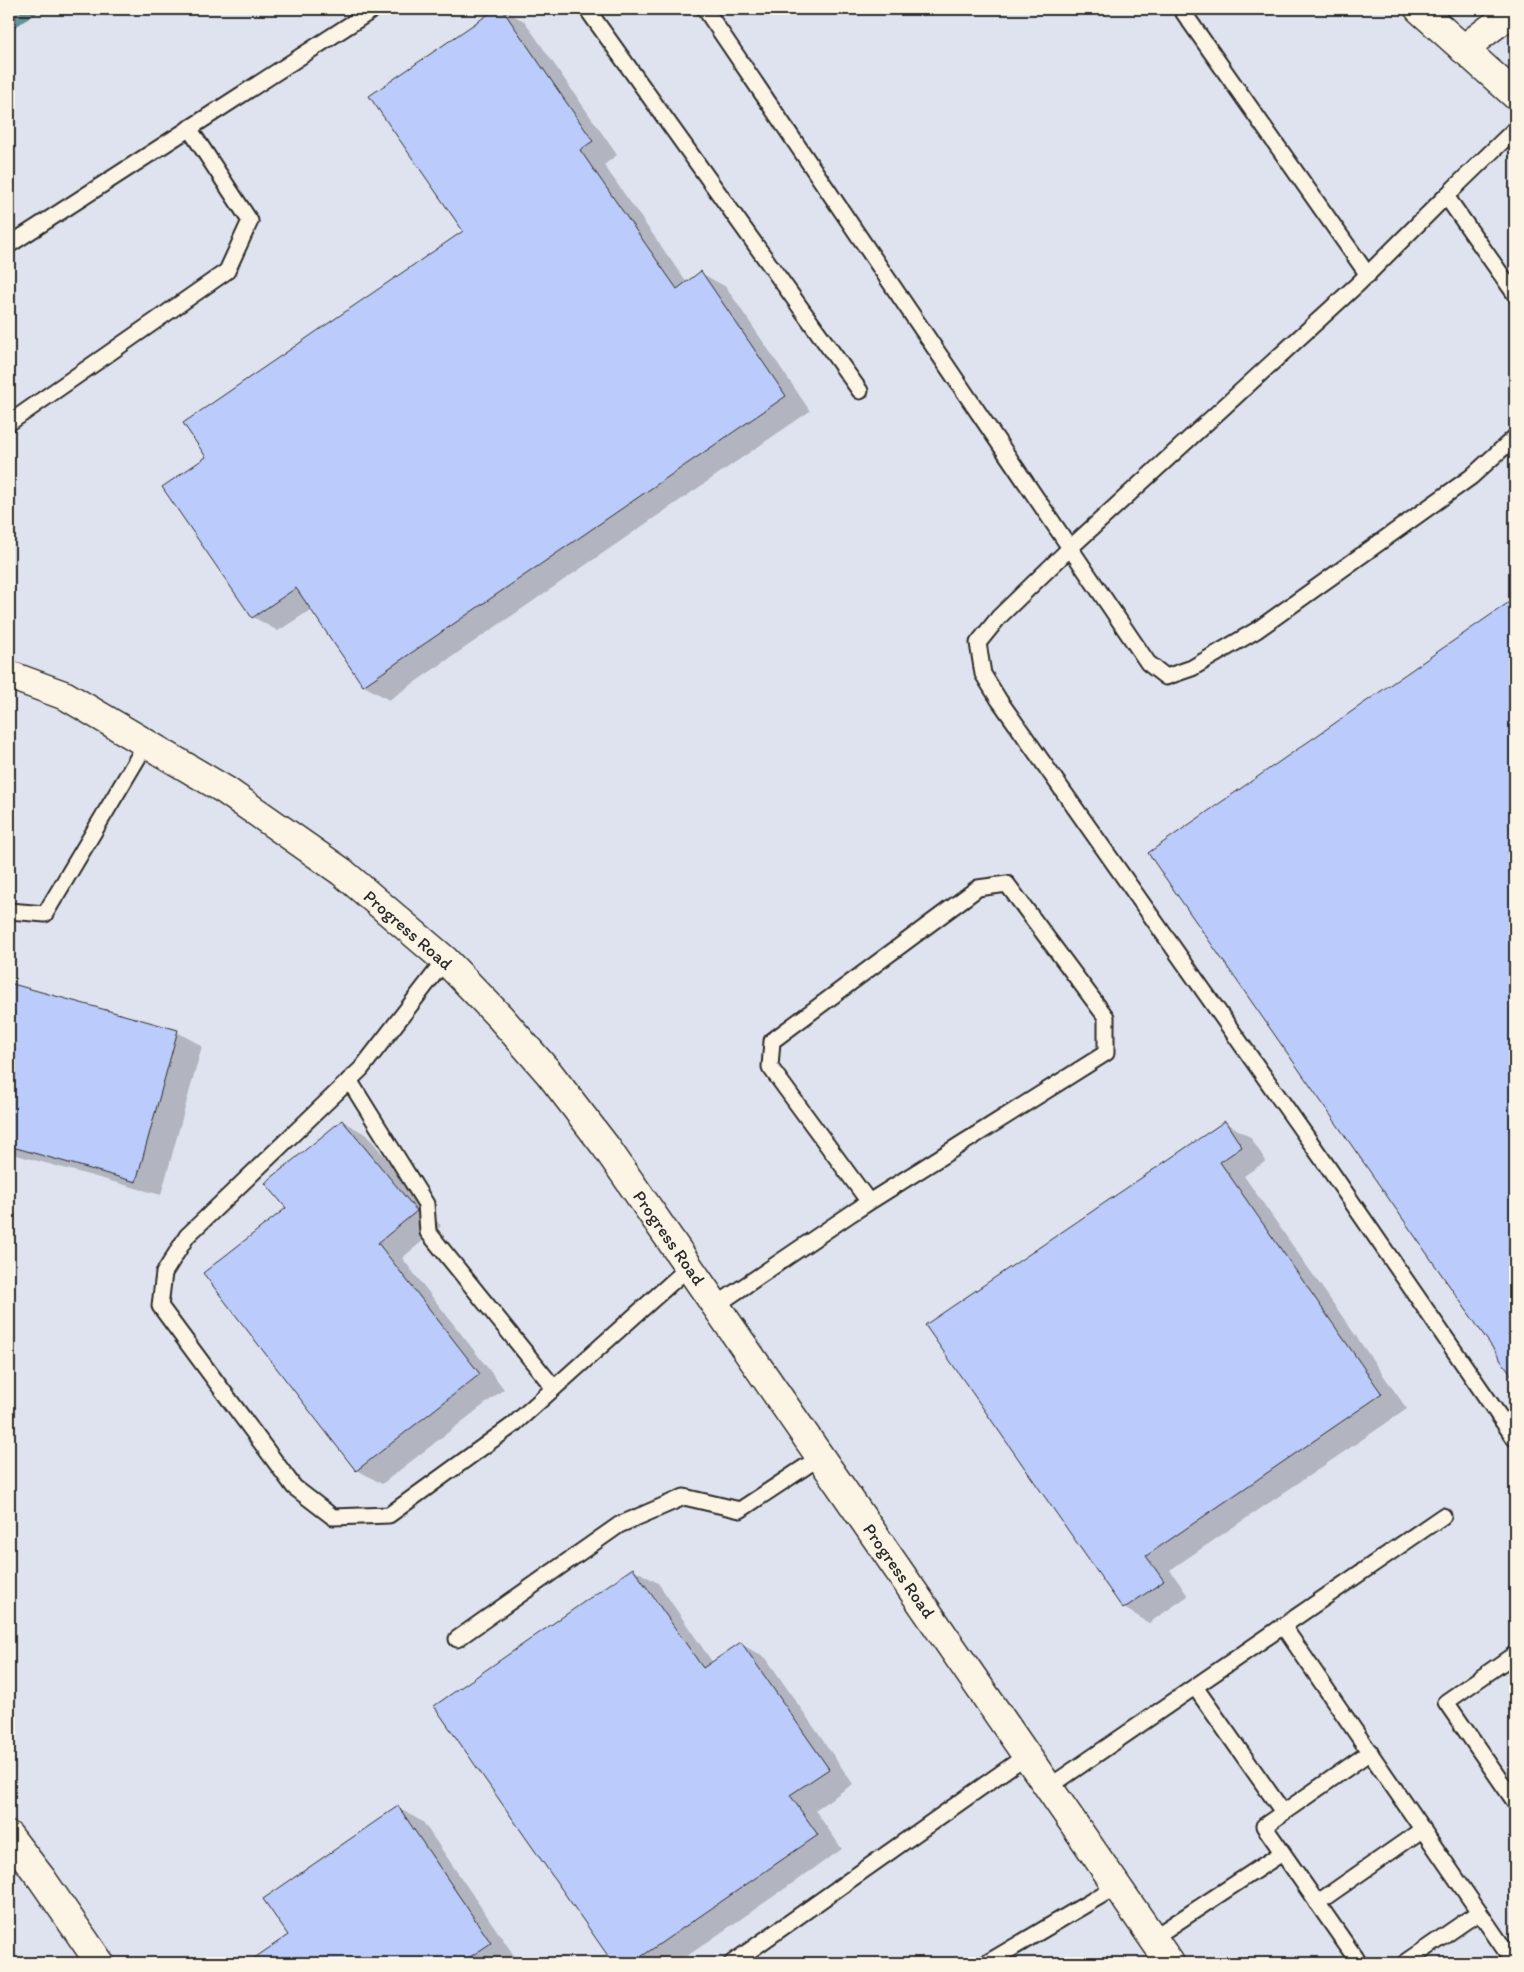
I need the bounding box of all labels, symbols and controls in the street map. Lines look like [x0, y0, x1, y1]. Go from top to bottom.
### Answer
street label: Progress Road [359, 885, 457, 975]
street label: Progress Road [628, 1186, 710, 1290]
street label: Progress Road [858, 1519, 940, 1623]

